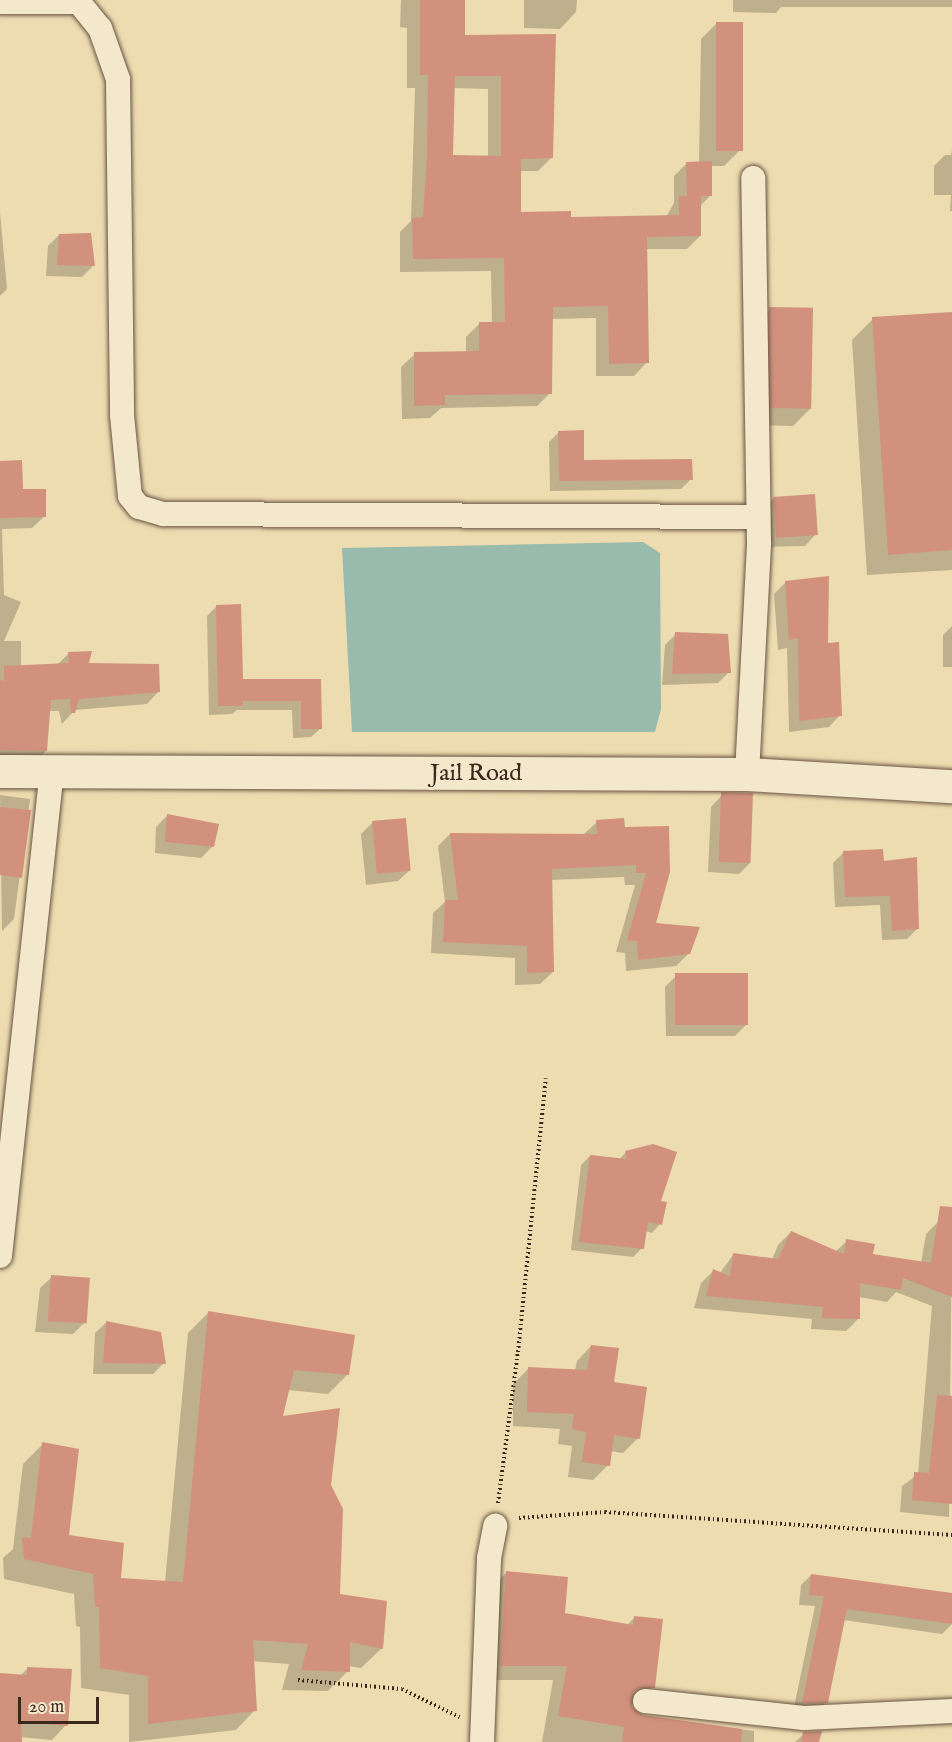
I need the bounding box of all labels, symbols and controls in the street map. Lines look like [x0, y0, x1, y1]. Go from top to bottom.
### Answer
street label: Jail Road [430, 760, 522, 788]
scale bar [21, 1685, 102, 1723]
text: 20 m [29, 1696, 64, 1719]

